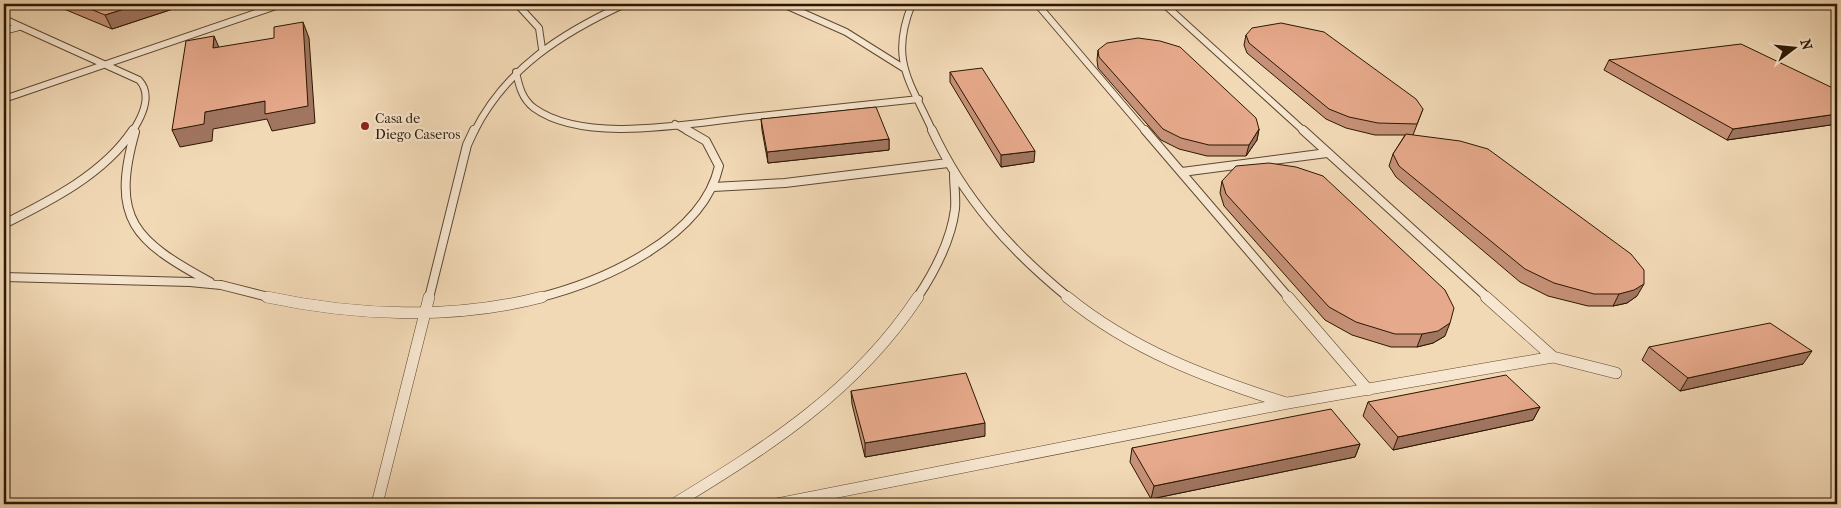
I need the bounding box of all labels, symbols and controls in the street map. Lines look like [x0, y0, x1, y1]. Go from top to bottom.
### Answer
north arrow [1768, 22, 1818, 72]
text: N [1796, 37, 1816, 52]
place label: Casa de Diego Caseros [375, 110, 460, 143]
marker: Casa de Diego Caseros [359, 120, 371, 132]

